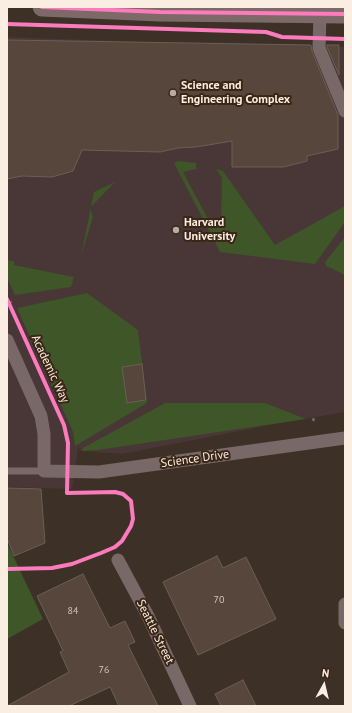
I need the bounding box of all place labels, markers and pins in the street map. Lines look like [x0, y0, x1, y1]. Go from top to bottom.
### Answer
place label: Science and Engineering Complex [181, 79, 290, 107]
marker: Science and Engineering Complex [168, 88, 178, 98]
place label: Harvard University [184, 216, 235, 244]
marker: Harvard University [171, 225, 181, 235]

